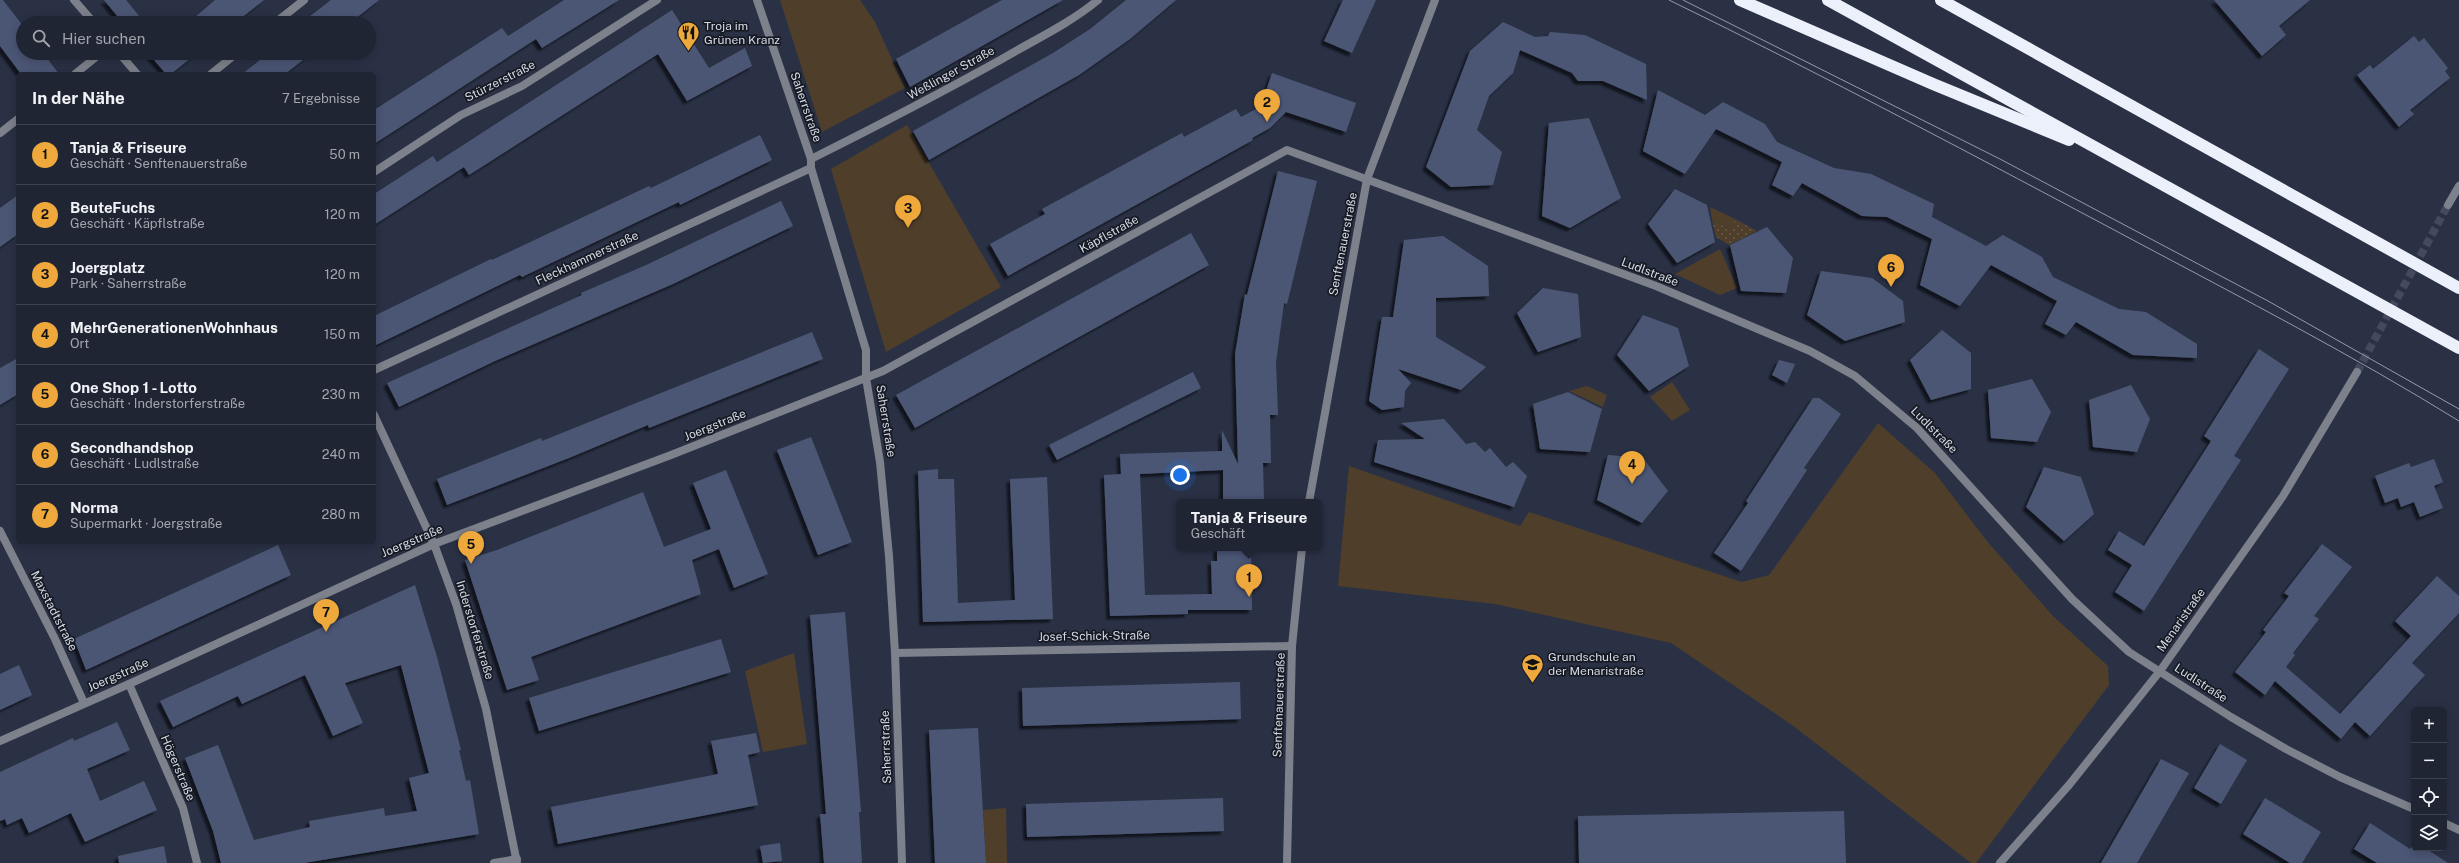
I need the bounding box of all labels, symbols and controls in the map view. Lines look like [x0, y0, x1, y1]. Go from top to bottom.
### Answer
search box [16, 16, 376, 60]
place label: Troja im Grünen Kranz [704, 19, 780, 47]
restaurant icon: Troja im Grünen Kranz [676, 20, 702, 53]
icon: search [30, 27, 52, 49]
text: Hier suchen [62, 30, 145, 47]
street label: Weßlinger Straße [905, 43, 997, 103]
street label: Stürzerstraße [463, 57, 538, 105]
street label: Saherrstraße [787, 70, 825, 144]
text: In der Nähe [32, 88, 125, 108]
pin: 2 [1254, 89, 1280, 122]
text: 7 Ergebnisse [282, 91, 360, 106]
text: Tanja & Friseure [70, 139, 187, 156]
text: 1 [42, 147, 48, 162]
text: 50 m [329, 147, 360, 162]
text: Geschäft · Senftenauerstraße [70, 156, 247, 171]
street label: Senftenauerstraße [1326, 191, 1360, 297]
pin: 3 [895, 195, 921, 228]
text: BeuteFuchs [70, 199, 155, 216]
text: 2 [41, 207, 49, 222]
text: 120 m [325, 207, 360, 222]
street label: Käpflstraße [1077, 212, 1141, 256]
text: Geschäft · Käpflstraße [70, 216, 205, 231]
street label: Fleckhammerstraße [533, 228, 641, 288]
pin: 6 [1878, 254, 1904, 287]
street label: Ludlstraße [1619, 255, 1681, 289]
text: Joergplatz [70, 259, 145, 276]
text: 3 [41, 267, 49, 282]
text: 120 m [325, 267, 360, 282]
text: Park · Saherrstraße [70, 276, 186, 291]
text: MehrGenerationenWohnhaus [70, 319, 278, 336]
text: 4 [41, 327, 49, 342]
text: 150 m [324, 327, 360, 342]
text: Ort [70, 336, 89, 351]
text: One Shop 1 - Lotto [70, 379, 197, 396]
street label: Saherrstraße [873, 384, 899, 458]
text: 5 [41, 387, 49, 402]
text: 230 m [322, 387, 360, 402]
text: Geschäft · Inderstorferstraße [70, 396, 245, 411]
street label: Ludlstraße [1908, 404, 1960, 456]
street label: Joergstraße [682, 406, 748, 444]
text: Secondhandshop [70, 439, 194, 456]
text: 6 [41, 447, 49, 462]
text: 240 m [322, 447, 360, 462]
pin: 4 [1619, 451, 1645, 484]
text: Geschäft · Ludlstraße [70, 456, 199, 471]
your location [1170, 465, 1190, 485]
text: Norma [70, 499, 118, 516]
popup [1176, 499, 1322, 551]
text: 7 [41, 507, 49, 522]
text: 280 m [322, 507, 360, 522]
text: Tanja & Friseure [1191, 509, 1307, 526]
text: Supermarkt · Joergstraße [70, 516, 222, 531]
street label: Joergstraße [379, 522, 445, 560]
text: Geschäft [1191, 526, 1245, 541]
pin: 5 [458, 531, 484, 564]
pin: 1 [1236, 564, 1262, 597]
street label: Maxstadtstraße [28, 568, 80, 654]
street label: Inderstorferstraße [453, 579, 497, 681]
street label: Menaristraße [2154, 585, 2208, 654]
pin: 7 [313, 599, 339, 632]
street label: Josef-Schick-Straße [1038, 628, 1150, 644]
place label: Grundschule an der Menaristraße [1548, 650, 1644, 678]
school or university icon: Grundschule an der Menaristraße [1519, 651, 1545, 684]
street label: Senftenauerstraße [1270, 652, 1288, 758]
street label: Joergstraße [85, 655, 151, 695]
street label: Ludlstraße [2172, 661, 2230, 705]
map controls [2411, 707, 2447, 851]
button: + [2411, 707, 2447, 743]
street label: Saherrstraße [878, 710, 894, 784]
street label: Högerstraße [158, 733, 198, 803]
button: − [2411, 743, 2447, 779]
button: locate [2411, 779, 2447, 815]
button: layers [2411, 815, 2447, 851]

